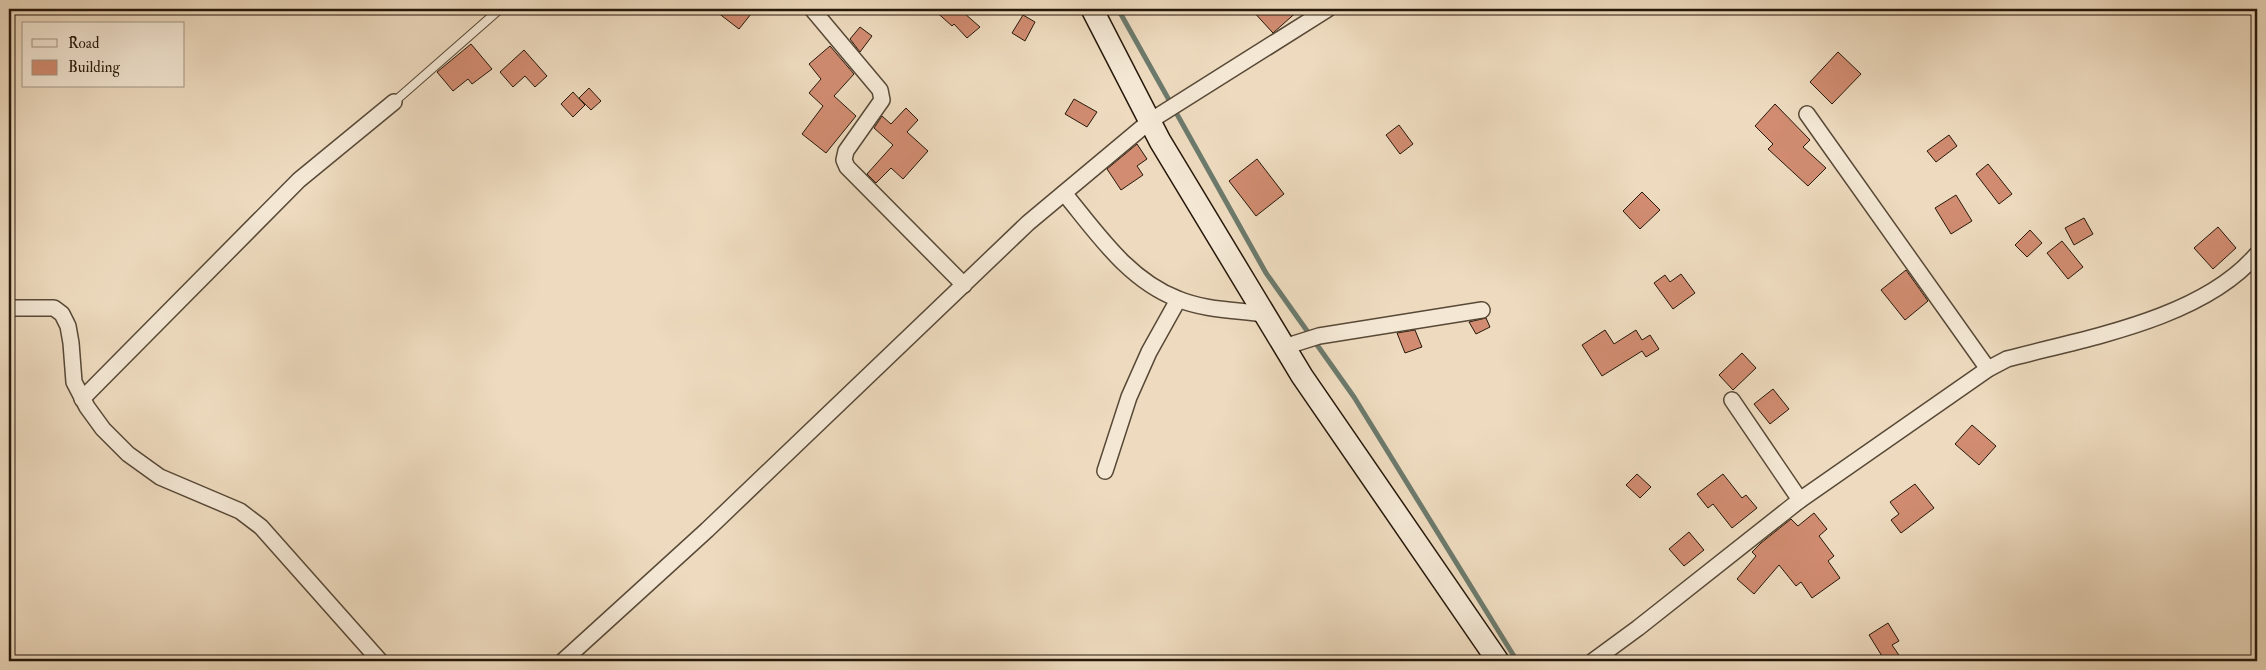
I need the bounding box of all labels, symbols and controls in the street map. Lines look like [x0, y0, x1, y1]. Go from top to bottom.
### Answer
legend [22, 22, 185, 88]
text: Road [68, 34, 100, 53]
text: Building [68, 58, 120, 77]

